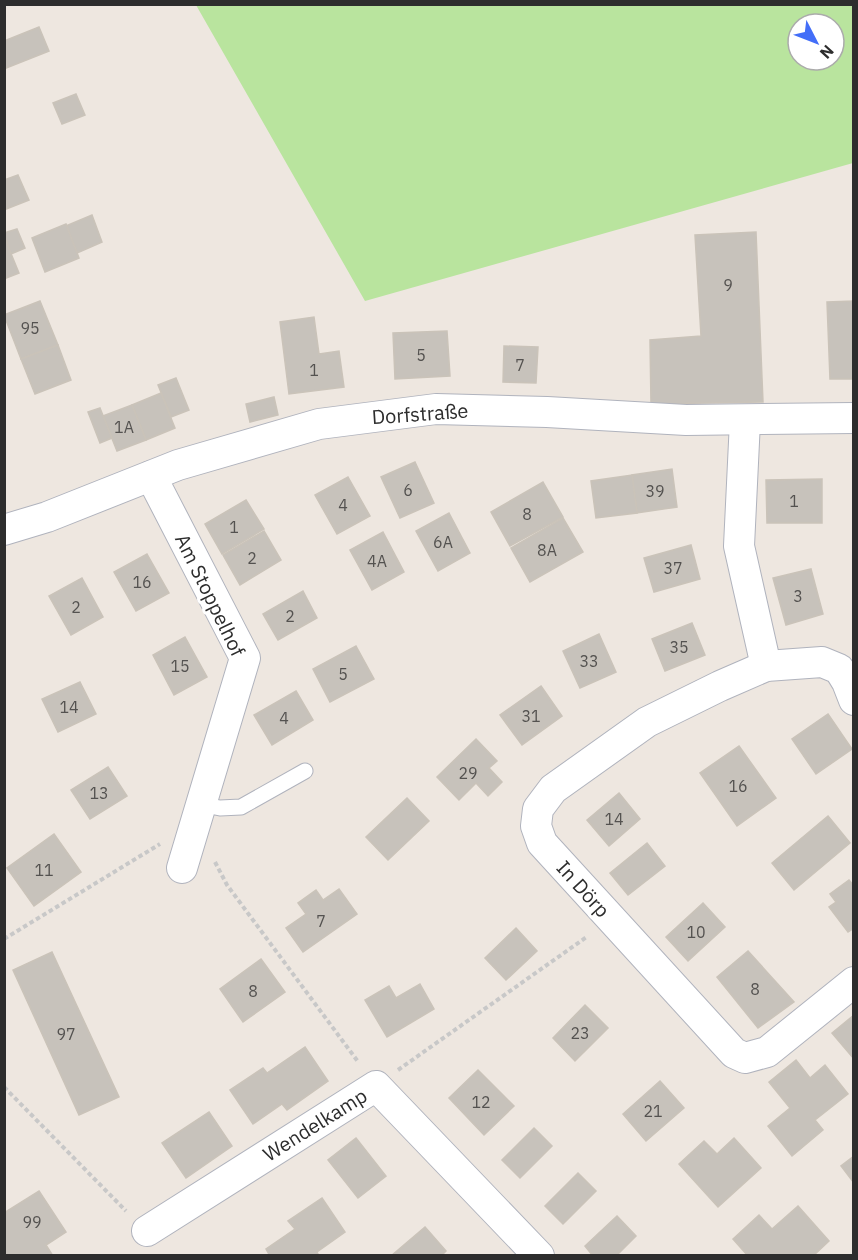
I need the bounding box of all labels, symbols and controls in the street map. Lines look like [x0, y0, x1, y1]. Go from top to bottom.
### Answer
north arrow [786, 12, 846, 72]
text: N [816, 41, 838, 63]
house number: 9 [723, 275, 733, 295]
house number: 95 [20, 318, 40, 338]
house number: 5 [416, 345, 426, 365]
house number: 7 [515, 355, 525, 375]
house number: 1 [309, 360, 319, 380]
street label: Dorfstraße [371, 397, 469, 430]
house number: 1A [114, 417, 134, 437]
house number: 6 [403, 480, 413, 500]
house number: 39 [645, 481, 665, 501]
house number: 1 [789, 491, 799, 511]
house number: 4 [338, 495, 348, 515]
house number: 8 [522, 504, 532, 524]
house number: 1 [229, 517, 239, 537]
street label: Am Stoppelhof [169, 529, 252, 661]
house number: 6A [433, 532, 453, 552]
house number: 8A [537, 540, 557, 560]
house number: 2 [247, 548, 257, 568]
house number: 4A [367, 551, 387, 571]
house number: 37 [663, 558, 683, 578]
house number: 16 [132, 572, 152, 592]
house number: 3 [793, 586, 803, 606]
house number: 2 [71, 597, 81, 617]
house number: 2 [285, 606, 295, 626]
house number: 35 [669, 637, 689, 657]
house number: 33 [579, 651, 599, 671]
house number: 15 [170, 656, 190, 676]
house number: 5 [338, 664, 348, 684]
house number: 14 [59, 697, 79, 717]
house number: 31 [521, 706, 541, 726]
house number: 4 [279, 708, 289, 728]
house number: 29 [458, 763, 478, 783]
house number: 16 [728, 776, 748, 796]
house number: 13 [89, 783, 109, 803]
house number: 14 [604, 809, 624, 829]
street label: In Dörp [551, 854, 616, 923]
house number: 11 [34, 860, 54, 880]
house number: 7 [316, 911, 326, 931]
house number: 10 [686, 922, 706, 942]
house number: 8 [750, 979, 760, 999]
house number: 8 [248, 981, 258, 1001]
house number: 23 [570, 1023, 590, 1043]
house number: 97 [56, 1024, 76, 1044]
street label: Wendelkamp [258, 1082, 372, 1167]
house number: 12 [471, 1092, 491, 1112]
house number: 21 [643, 1101, 663, 1121]
house number: 99 [22, 1212, 42, 1232]

